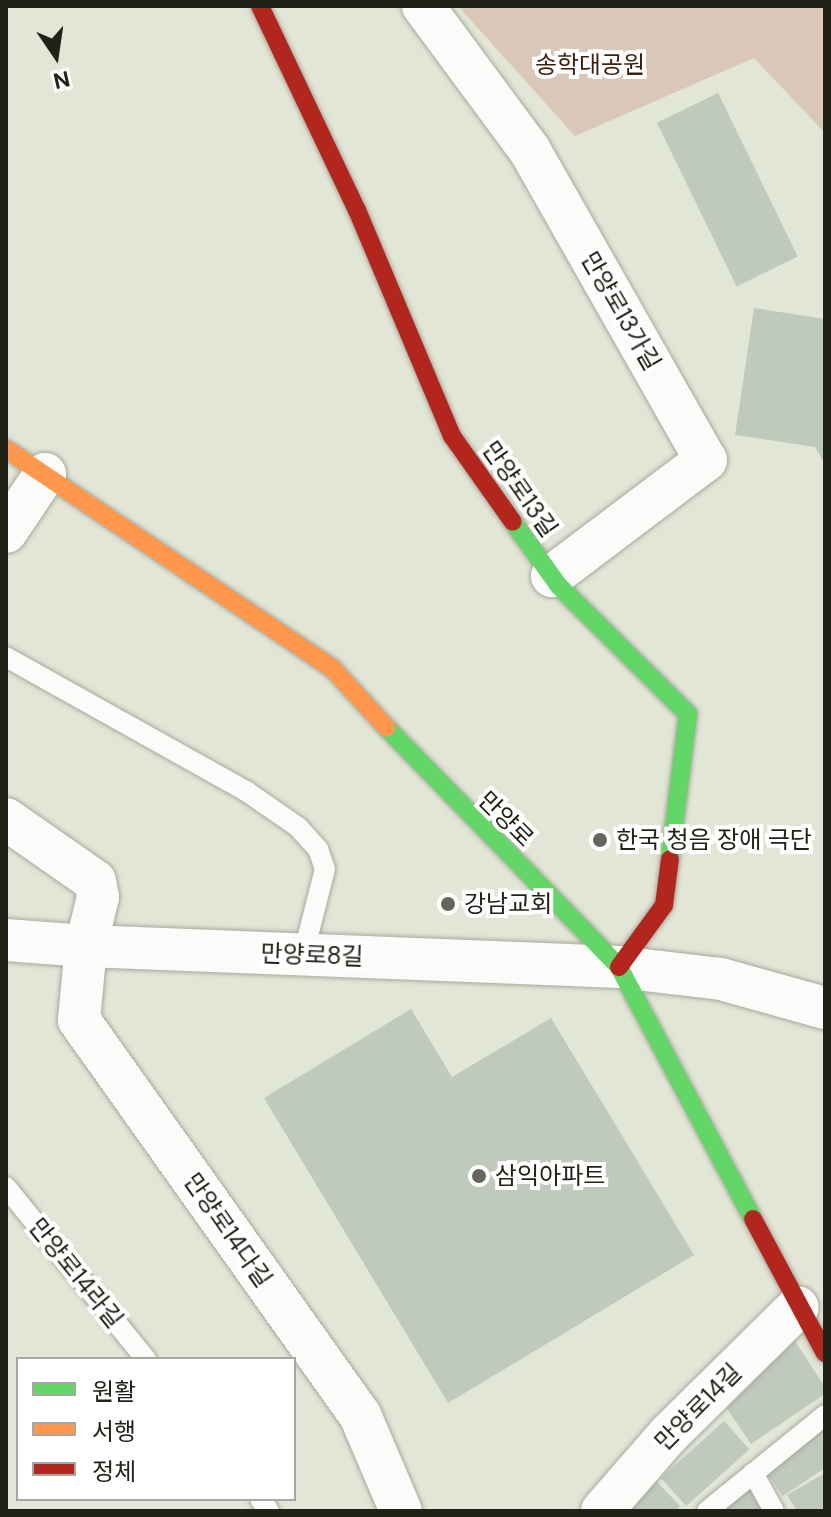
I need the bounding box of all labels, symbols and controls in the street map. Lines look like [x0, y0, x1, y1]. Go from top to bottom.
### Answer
north arrow [16, 16, 96, 96]
park label: 송학대공원 [535, 51, 645, 79]
text: N [50, 64, 73, 96]
street label: 만양로13가길 [576, 247, 666, 375]
street label: 만양로13길 [477, 436, 563, 542]
street label: 만양로 [472, 785, 540, 853]
place label: 한국 청음 장애 극단 [616, 826, 812, 854]
marker: 한국 청음 장애 극단 [591, 831, 609, 849]
place label: 강남교회 [464, 890, 552, 918]
marker: 강남교회 [439, 895, 457, 913]
street label: 만양로8길 [260, 939, 364, 971]
place label: 삼익아파트 [495, 1162, 605, 1190]
street label: 만양로14다길 [178, 1167, 278, 1293]
marker: 삼익아파트 [470, 1167, 488, 1185]
street label: 만양로14라길 [23, 1212, 129, 1334]
legend [16, 1357, 296, 1501]
street label: 만양로14길 [649, 1358, 747, 1456]
text: 원활 [92, 1376, 136, 1407]
text: 서행 [92, 1416, 136, 1447]
text: 정체 [92, 1456, 136, 1487]

